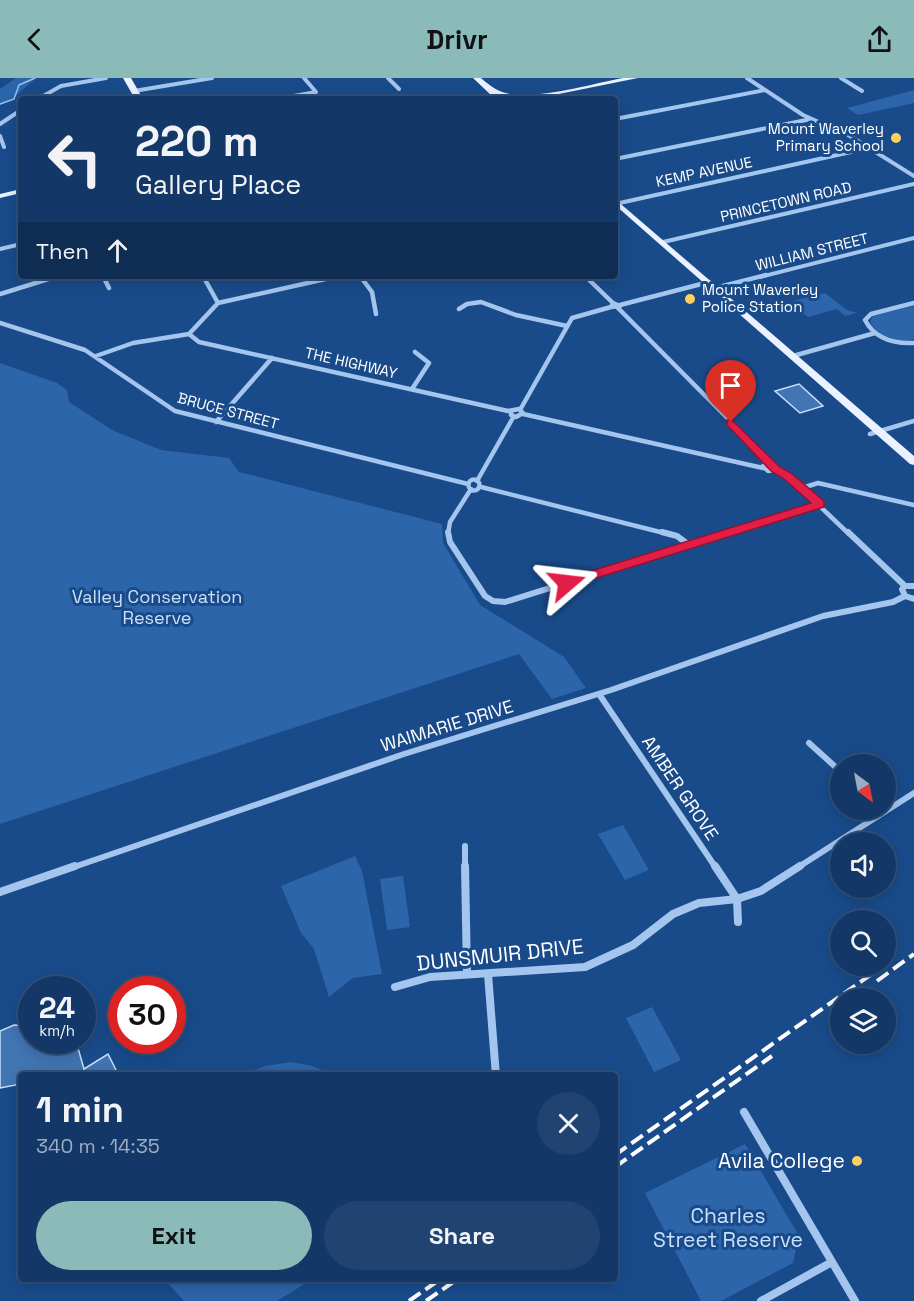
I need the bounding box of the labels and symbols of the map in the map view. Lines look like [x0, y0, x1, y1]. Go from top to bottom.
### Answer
place label: Mount Waverley Primary School [768, 119, 884, 155]
marker: Mount Waverley Primary School [889, 131, 903, 145]
street label: KEMP AVENUE [654, 152, 754, 191]
street label: PRINCETOWN ROAD [718, 177, 853, 226]
street label: WILLIAM STREET [753, 228, 871, 275]
place label: Mount Waverley Police Station [702, 280, 818, 316]
marker: Mount Waverley Police Station [683, 292, 697, 306]
street label: THE HIGHWAY [303, 343, 399, 382]
pin [705, 360, 756, 422]
street label: BRUCE STREET [175, 388, 281, 433]
position arrow [535, 551, 599, 615]
park label: Valley Conservation Reserve [72, 585, 242, 629]
street label: WAIMARIE DRIVE [378, 694, 516, 757]
street label: AMBER GROVE [637, 731, 724, 844]
north arrow [830, 754, 896, 820]
street label: DUNSMUIR DRIVE [415, 932, 585, 977]
speed limit sign: 30 [108, 976, 186, 1054]
place label: Avila College [718, 1147, 845, 1174]
marker: Avila College [850, 1154, 864, 1168]
park label: Charles Street Reserve [653, 1202, 803, 1253]

